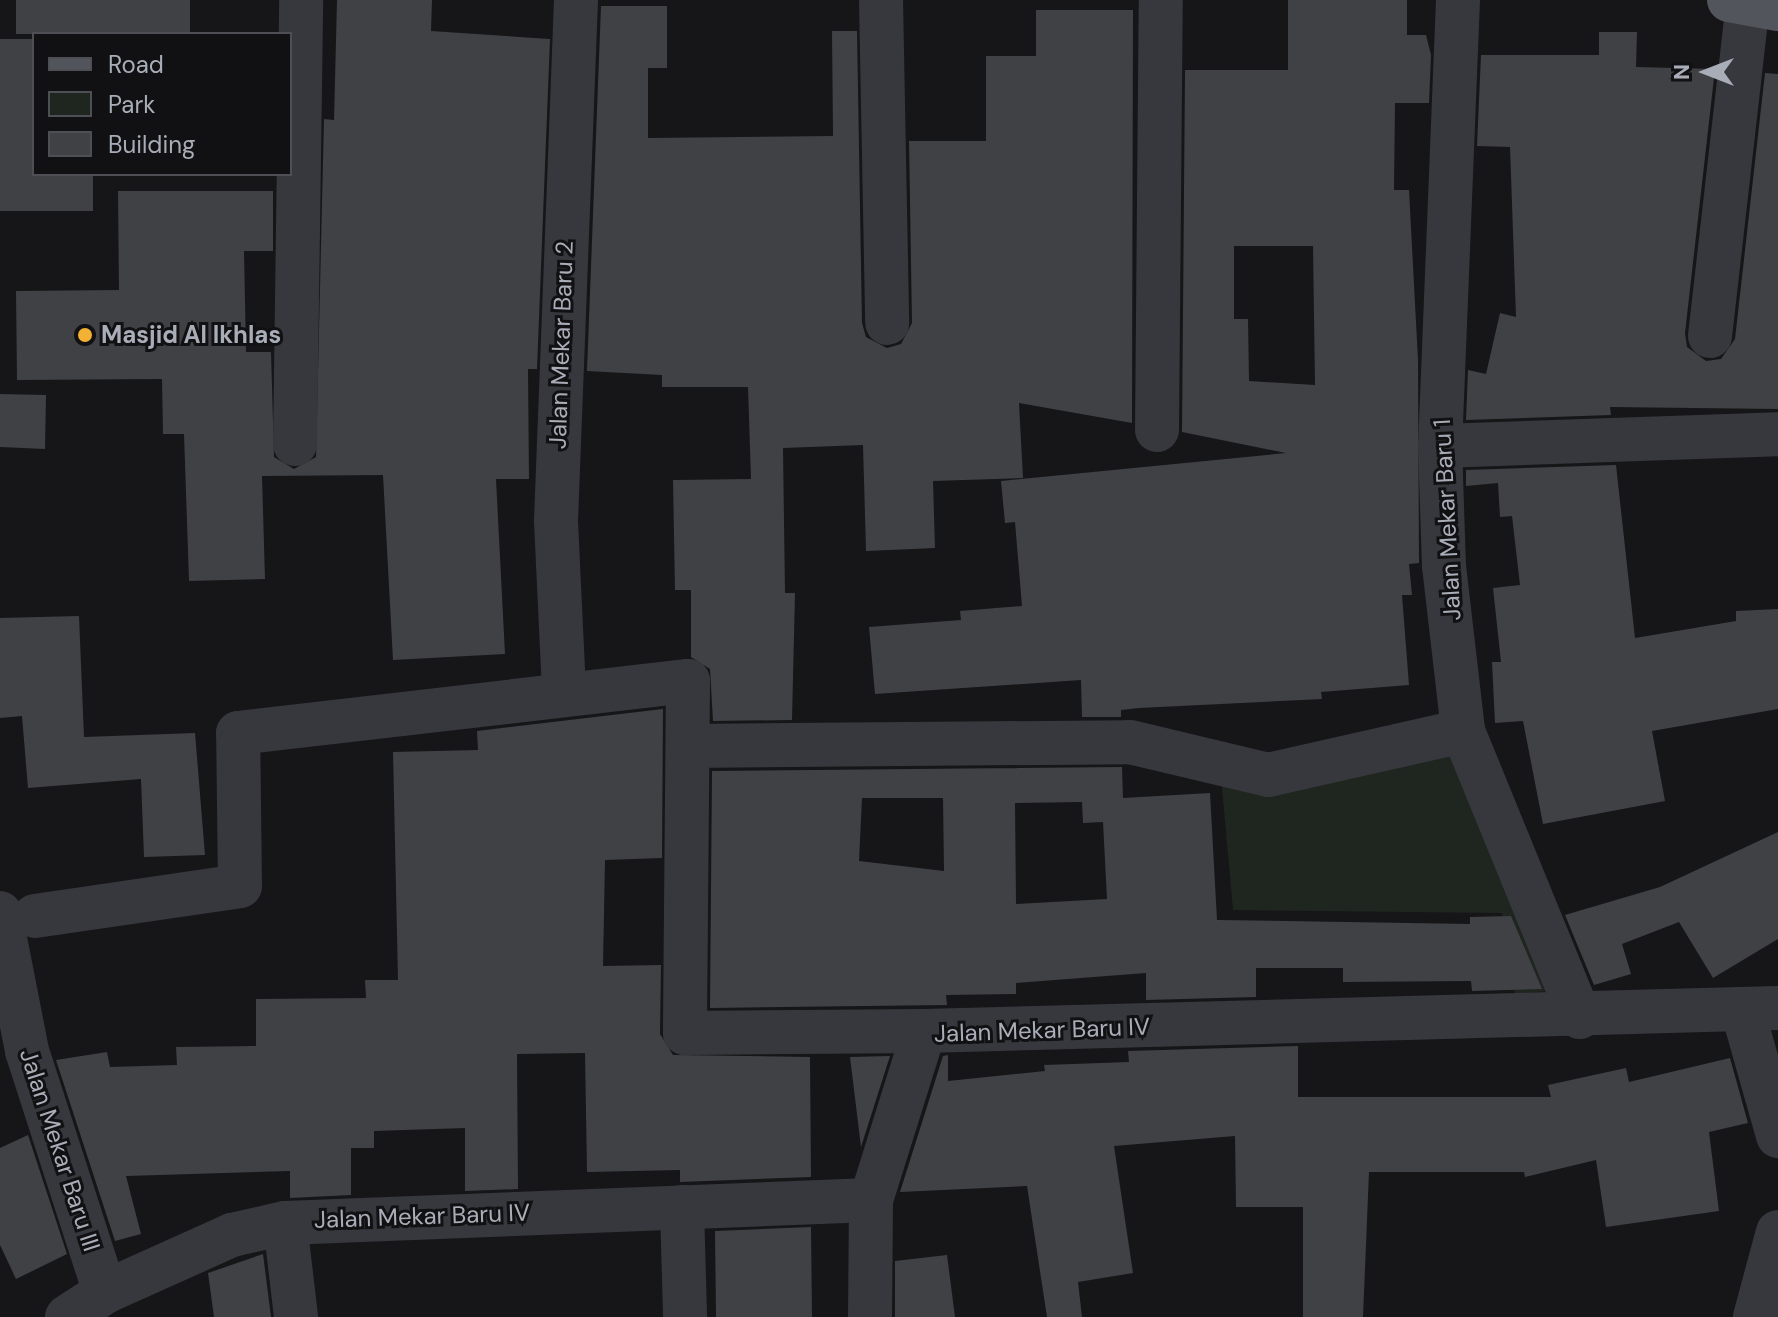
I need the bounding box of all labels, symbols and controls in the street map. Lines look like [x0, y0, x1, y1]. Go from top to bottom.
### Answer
legend [32, 32, 292, 176]
north arrow [1666, 32, 1746, 112]
text: Road [108, 49, 164, 80]
text: N [1667, 64, 1696, 80]
text: Park [108, 89, 155, 120]
text: Building [108, 129, 195, 160]
street label: Jalan Mekar Baru 2 [543, 240, 579, 450]
place label: Masjid Al Ikhlas [101, 321, 281, 349]
marker: Masjid Al Ikhlas [76, 326, 94, 344]
street label: Jalan Mekar Baru 1 [1427, 418, 1467, 622]
street label: Jalan Mekar Baru IV [934, 1012, 1150, 1048]
street label: Jalan Mekar Baru III [14, 1045, 106, 1255]
street label: Jalan Mekar Baru IV [314, 1198, 530, 1234]

